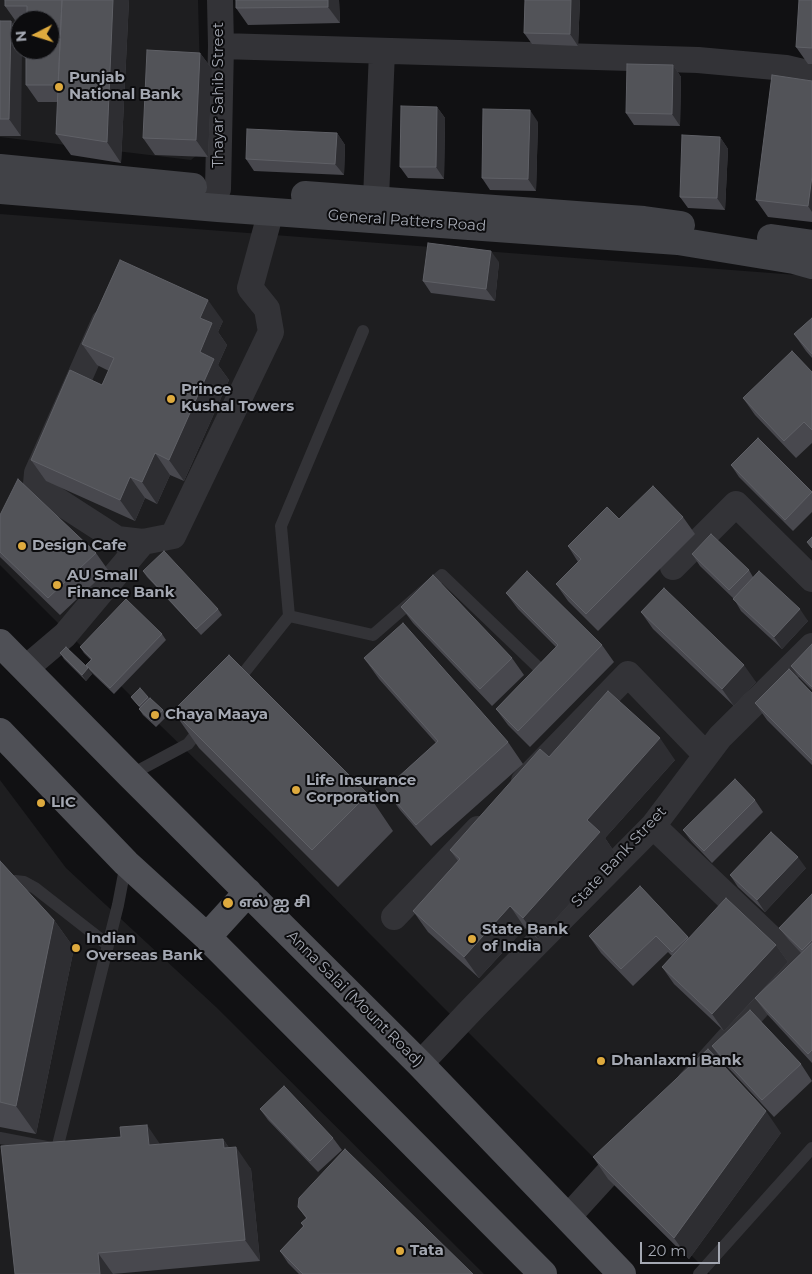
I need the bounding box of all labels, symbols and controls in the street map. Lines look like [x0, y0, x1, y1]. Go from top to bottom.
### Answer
north arrow [10, 10, 60, 60]
street label: Thayar Sahib Street [210, 22, 228, 168]
text: N [12, 30, 31, 43]
place label: Punjab National Bank [69, 69, 181, 104]
marker: Punjab National Bank [53, 81, 65, 93]
street label: General Patters Road [327, 206, 487, 236]
place label: Prince Kushal Towers [181, 381, 294, 416]
marker: Prince Kushal Towers [165, 393, 177, 405]
place label: Design Cafe [32, 537, 127, 555]
marker: Design Cafe [16, 540, 28, 552]
place label: AU Small Finance Bank [67, 567, 175, 602]
marker: AU Small Finance Bank [51, 579, 63, 591]
place label: Chaya Maaya [165, 706, 268, 724]
marker: Chaya Maaya [149, 709, 161, 721]
place label: Life Insurance Corporation [306, 772, 416, 807]
marker: Life Insurance Corporation [290, 784, 302, 796]
place label: LIC [51, 794, 76, 812]
marker: LIC [35, 797, 47, 809]
street label: State Bank Street [568, 803, 670, 911]
place label: எல் ஐ சி [239, 894, 311, 912]
marker: எல் ஐ சி [221, 896, 235, 910]
place label: State Bank of India [482, 921, 568, 956]
street label: Anna Salai (Mount Road) [283, 927, 427, 1071]
place label: Indian Overseas Bank [86, 930, 203, 965]
marker: State Bank of India [466, 933, 478, 945]
marker: Indian Overseas Bank [70, 942, 82, 954]
place label: Dhanlaxmi Bank [611, 1052, 741, 1070]
marker: Dhanlaxmi Bank [595, 1055, 607, 1067]
scale bar [642, 1232, 722, 1264]
text: 20 m [648, 1241, 686, 1260]
place label: Tata [410, 1242, 444, 1260]
marker: Tata [394, 1245, 406, 1257]

